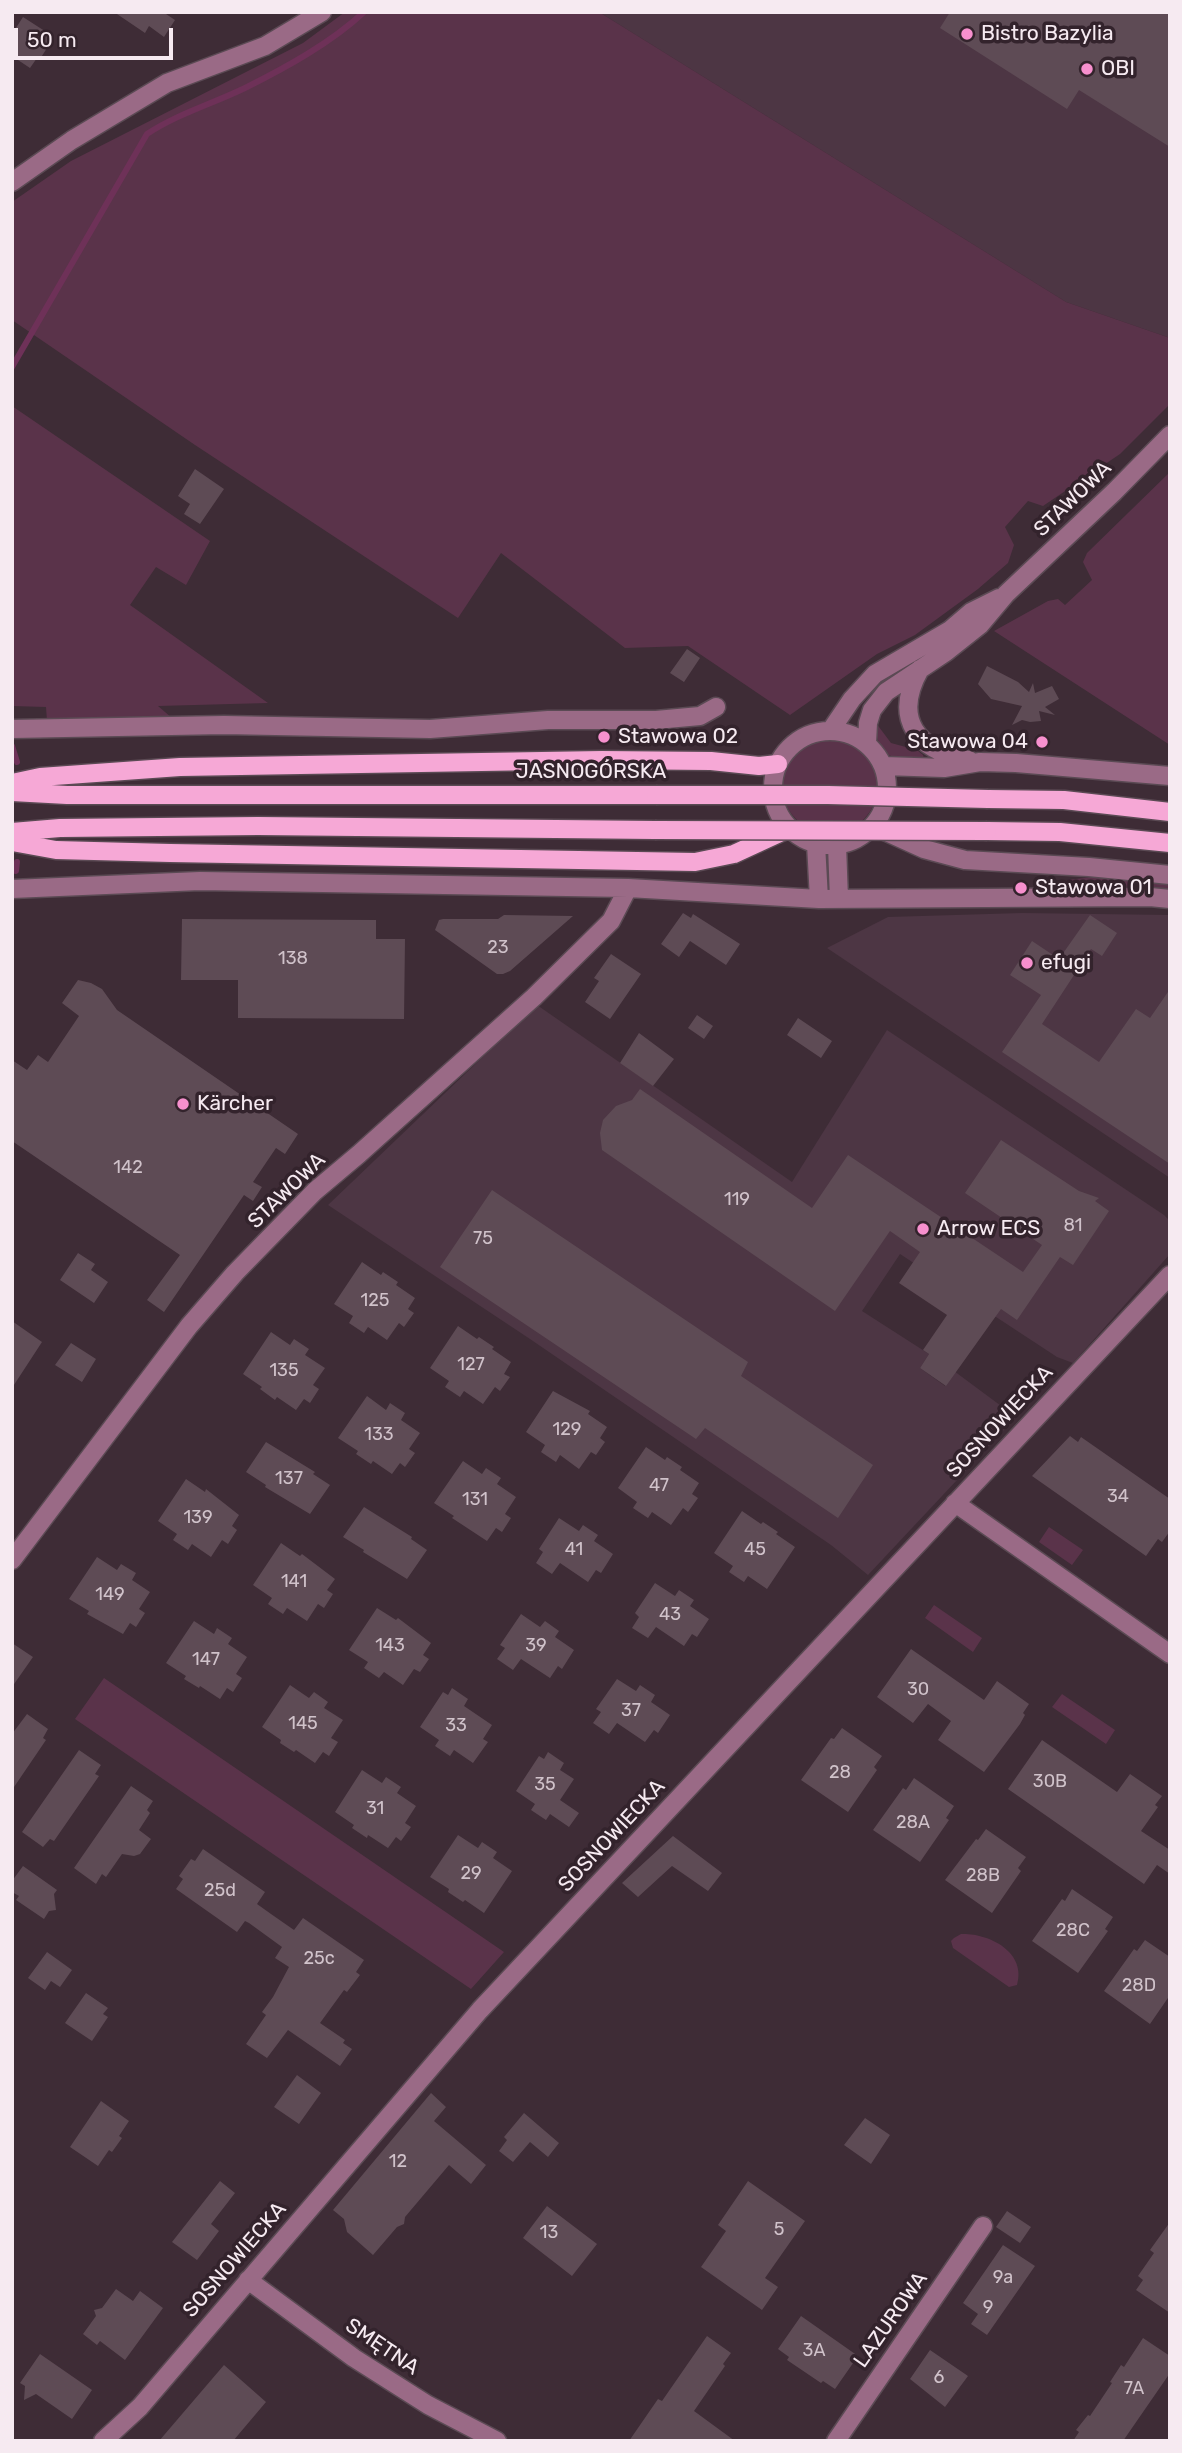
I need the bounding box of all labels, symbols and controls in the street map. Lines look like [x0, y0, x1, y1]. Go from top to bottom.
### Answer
scale bar [18, 14, 177, 58]
place label: Bistro Bazylia [981, 21, 1114, 47]
marker: Bistro Bazylia [959, 26, 975, 42]
text: 50 m [27, 27, 77, 52]
place label: OBI [1101, 56, 1135, 82]
marker: OBI [1079, 61, 1095, 77]
street label: STAWOWA [1029, 456, 1117, 542]
place label: Stawowa 02 [618, 724, 738, 750]
marker: Stawowa 02 [596, 729, 612, 745]
place label: Stawowa 04 [907, 729, 1028, 755]
marker: Stawowa 04 [1034, 734, 1050, 750]
street label: JASNOGÓRSKA [516, 759, 666, 785]
place label: Stawowa 01 [1035, 875, 1152, 901]
marker: Stawowa 01 [1013, 880, 1029, 896]
house number: 23 [487, 937, 509, 959]
house number: 138 [278, 948, 308, 970]
place label: efugi [1041, 950, 1091, 976]
marker: efugi [1019, 955, 1035, 971]
place label: Kärcher [197, 1091, 273, 1117]
marker: Kärcher [175, 1096, 191, 1112]
street label: STAWOWA [243, 1148, 331, 1234]
house number: 142 [113, 1157, 143, 1179]
house number: 119 [724, 1189, 750, 1211]
house number: 81 [1063, 1215, 1083, 1237]
place label: Arrow ECS [937, 1216, 1040, 1242]
marker: Arrow ECS [915, 1221, 931, 1237]
house number: 75 [473, 1228, 493, 1250]
house number: 125 [361, 1290, 389, 1312]
house number: 127 [457, 1354, 485, 1376]
house number: 135 [269, 1360, 299, 1382]
street label: SOSNOWIECKA [941, 1360, 1059, 1484]
house number: 129 [553, 1419, 581, 1441]
house number: 133 [364, 1424, 394, 1446]
house number: 137 [275, 1468, 303, 1490]
house number: 47 [649, 1475, 669, 1497]
house number: 34 [1107, 1486, 1129, 1508]
house number: 131 [462, 1489, 488, 1511]
house number: 139 [183, 1507, 213, 1529]
house number: 41 [565, 1539, 583, 1561]
house number: 45 [744, 1539, 766, 1561]
house number: 141 [281, 1571, 307, 1593]
house number: 149 [95, 1584, 125, 1606]
house number: 43 [659, 1604, 681, 1626]
house number: 143 [375, 1635, 405, 1657]
house number: 39 [525, 1635, 547, 1657]
house number: 147 [192, 1649, 220, 1671]
house number: 30 [907, 1679, 929, 1701]
house number: 37 [621, 1700, 641, 1722]
house number: 145 [288, 1713, 318, 1735]
house number: 33 [445, 1715, 467, 1737]
house number: 28 [829, 1762, 851, 1784]
house number: 30B [1033, 1771, 1067, 1793]
house number: 35 [534, 1774, 556, 1796]
street label: SOSNOWIECKA [553, 1774, 671, 1898]
house number: 31 [366, 1798, 384, 1820]
house number: 28A [896, 1812, 930, 1834]
house number: 29 [460, 1863, 482, 1885]
house number: 28B [966, 1865, 1000, 1887]
house number: 25d [204, 1880, 236, 1902]
house number: 28C [1056, 1920, 1090, 1942]
house number: 25c [303, 1948, 335, 1970]
house number: 28D [1122, 1975, 1156, 1997]
house number: 12 [389, 2151, 407, 2173]
street label: SOSNOWIECKA [178, 2197, 292, 2323]
house number: 5 [774, 2219, 784, 2241]
house number: 13 [540, 2222, 558, 2244]
street label: LAZUROWA [849, 2267, 933, 2373]
house number: 9a [993, 2267, 1013, 2289]
house number: 9 [983, 2297, 993, 2319]
street label: SMĘTNA [340, 2313, 424, 2381]
house number: 3A [803, 2340, 825, 2362]
house number: 6 [934, 2367, 944, 2389]
house number: 7A [1124, 2378, 1144, 2400]

